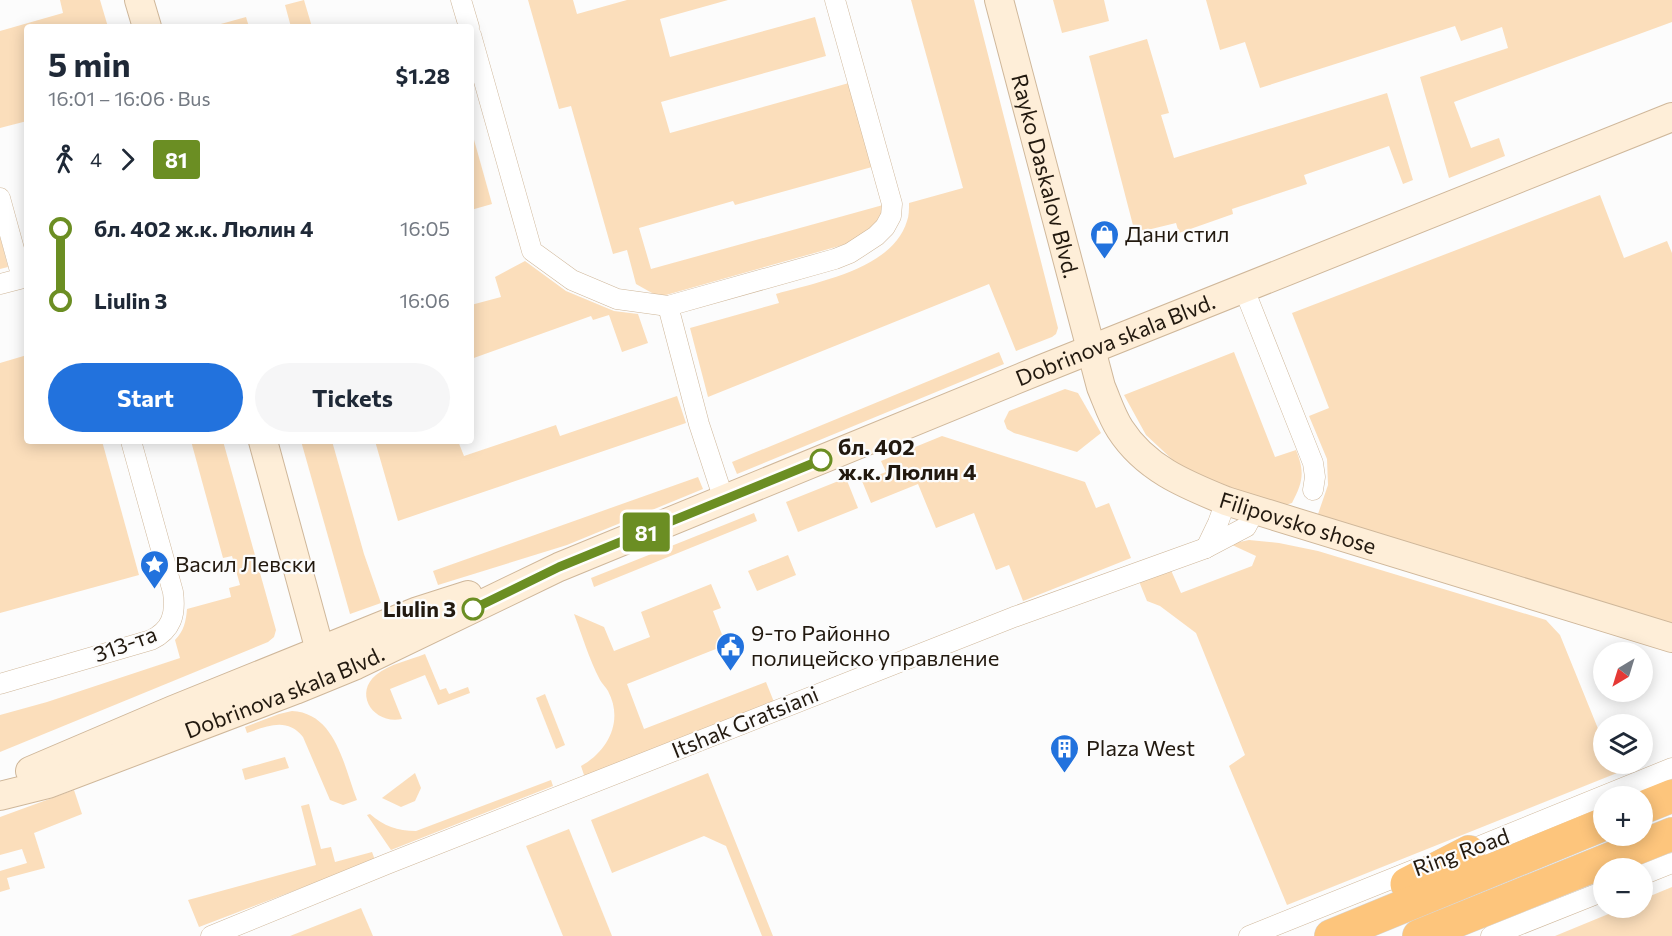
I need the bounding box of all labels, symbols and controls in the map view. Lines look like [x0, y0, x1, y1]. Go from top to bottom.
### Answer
text: 5 min [48, 43, 131, 84]
text: $1.28 [396, 62, 450, 89]
street label: Rayko Daskalov Blvd. [1006, 71, 1086, 281]
text: 16:01 – 16:06 · Bus [48, 86, 211, 110]
icon: walk [48, 143, 81, 176]
icon: forward [111, 143, 144, 176]
text: 4 [90, 147, 102, 171]
text: 81 [165, 147, 188, 172]
text: бл. 402 ж.к. Люлин 4 [94, 215, 314, 242]
text: 16:05 [400, 216, 450, 240]
shop icon: Дани стил [1088, 218, 1120, 260]
place label: Дани стил [1125, 220, 1230, 247]
text: Liulin 3 [94, 287, 167, 314]
street label: Dobrinova skala Blvd. [1011, 287, 1219, 391]
text: 16:06 [399, 288, 450, 312]
button: Start [48, 363, 243, 432]
button: Tickets [255, 363, 450, 432]
place label: бл. 402 ж.к. Люлин 4 [838, 433, 977, 485]
marker: бл. 402 ж.к. Люлин 4 [810, 449, 832, 471]
street label: Filipovsko shose [1216, 486, 1380, 559]
line badge: 81 [619, 512, 673, 552]
text: 81 [635, 520, 657, 545]
place icon: Васил Левски [138, 548, 170, 590]
place label: Васил Левски [175, 550, 316, 577]
place label: Liulin 3 [383, 595, 456, 622]
marker: Liulin 3 [462, 598, 484, 620]
place label: 9-то Районно полицейско управление [751, 619, 999, 671]
street label: 313-та [89, 620, 160, 667]
public building icon: 9-то Районно полицейско управление [714, 630, 746, 672]
street label: Dobrinova skala Blvd. [181, 640, 388, 744]
north arrow [1593, 642, 1653, 702]
map controls [1593, 642, 1653, 918]
street label: Itshak Gratsiani [667, 680, 822, 763]
button: layers [1593, 714, 1653, 774]
building icon: Plaza West [1049, 732, 1081, 774]
place label: Plaza West [1086, 734, 1195, 761]
button: + [1593, 786, 1653, 846]
street label: Ring Road [1409, 822, 1513, 881]
button: − [1593, 858, 1653, 918]

